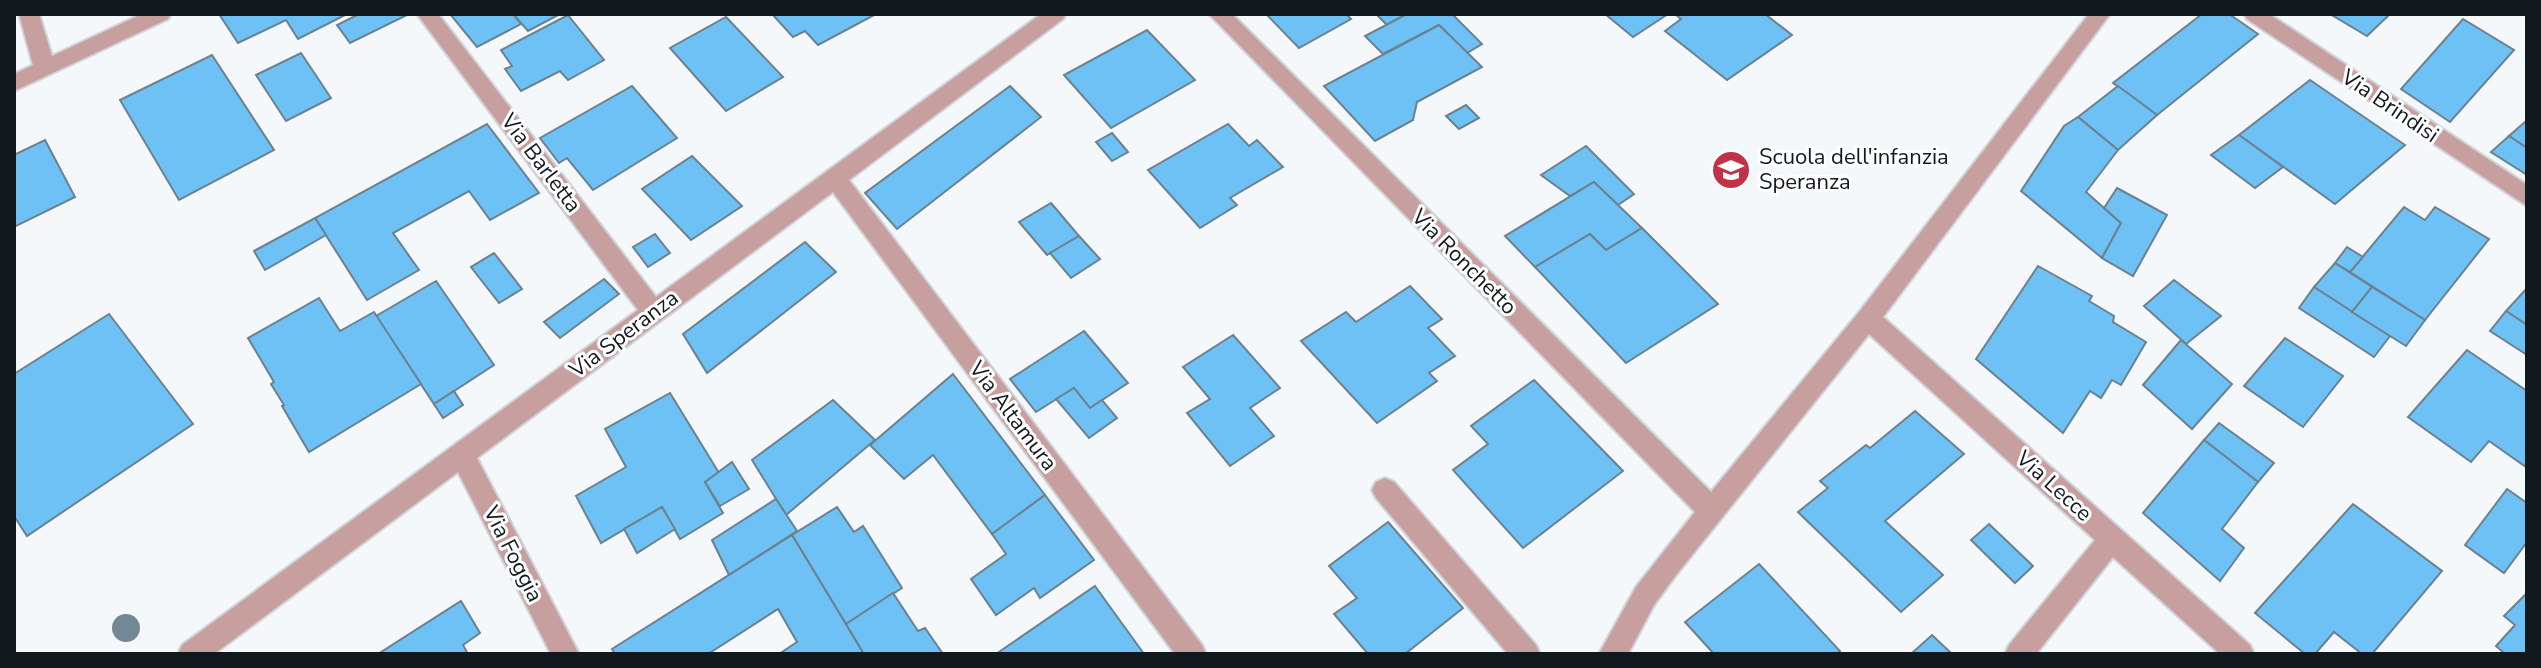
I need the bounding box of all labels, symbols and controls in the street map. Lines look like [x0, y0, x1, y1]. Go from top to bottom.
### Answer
street label: Via Brindisi [2335, 62, 2445, 150]
street label: Via Barletta [493, 107, 588, 219]
place label: Scuola dell'infanzia Speranza [1759, 142, 1949, 197]
school or university icon: Scuola dell'infanzia Speranza [1710, 149, 1752, 191]
street label: Via Ronchetto [1404, 202, 1524, 322]
street label: Via Speranza [563, 283, 685, 385]
street label: Via Altamura [961, 354, 1064, 477]
street label: Via Lecce [2009, 443, 2099, 528]
street label: Via Foggia [476, 500, 550, 607]

